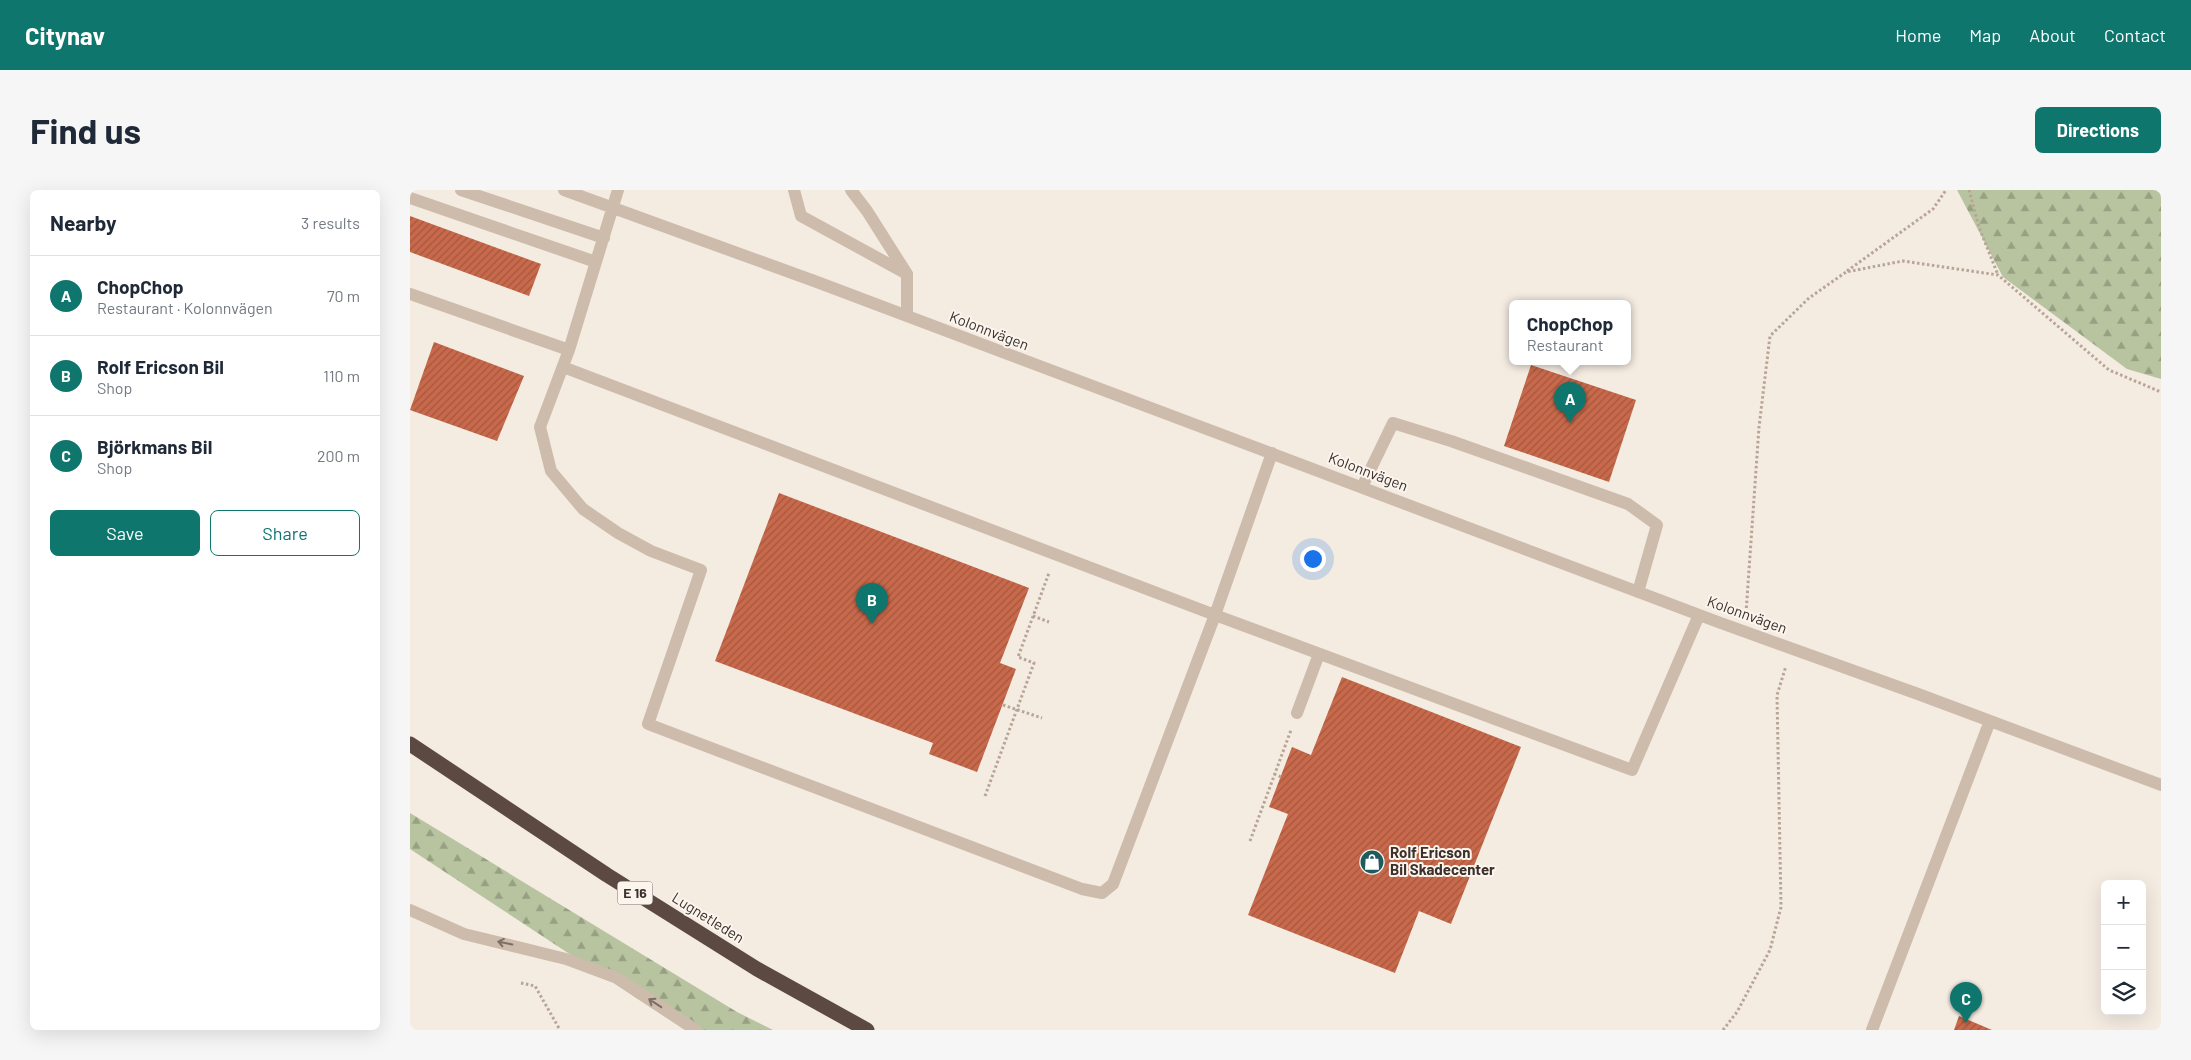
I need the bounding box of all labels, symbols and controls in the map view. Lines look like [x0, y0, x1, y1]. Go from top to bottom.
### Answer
text: Citynav [25, 21, 105, 50]
text: Home [1895, 24, 1941, 46]
text: Map [1969, 24, 2001, 46]
text: About [2029, 24, 2076, 46]
text: Contact [2104, 24, 2166, 46]
button: Directions [2035, 107, 2161, 153]
text: Find us [30, 109, 141, 151]
text: Nearby [50, 210, 116, 235]
text: 3 results [301, 213, 360, 232]
text: ChopChop [97, 275, 184, 298]
text: A [61, 286, 71, 305]
text: 70 m [327, 286, 360, 305]
text: Restaurant · Kolonnvägen [97, 298, 273, 317]
popup [1509, 300, 1631, 365]
street label: Kolonnvägen [947, 307, 1032, 353]
text: ChopChop [1527, 312, 1613, 335]
text: Restaurant [1527, 335, 1604, 354]
text: Rolf Ericson Bil [97, 355, 224, 378]
text: B [61, 366, 71, 385]
text: 110 m [323, 366, 360, 385]
text: Shop [97, 378, 132, 397]
pin: A [1554, 382, 1586, 423]
text: Björkmans Bil [97, 435, 212, 458]
text: C [61, 446, 71, 465]
text: 200 m [317, 446, 360, 465]
street label: Kolonnvägen [1326, 448, 1411, 494]
text: Shop [97, 458, 132, 477]
button: Save [50, 510, 200, 556]
button: Share [210, 510, 360, 556]
your location [1300, 546, 1326, 572]
pin: B [856, 583, 888, 624]
street label: Kolonnvägen [1705, 591, 1790, 637]
place label: Rolf Ericson Bil Skadecenter [1390, 843, 1495, 878]
shop icon: Rolf Ericson Bil Skadecenter [1359, 849, 1385, 875]
map controls [2101, 880, 2146, 1015]
button: + [2101, 880, 2146, 925]
road number: E 16 [618, 881, 652, 904]
street label: Lugnetleden [669, 888, 748, 946]
button: − [2101, 925, 2146, 970]
one-way arrow [498, 938, 514, 947]
button: layers [2101, 970, 2146, 1015]
pin: C [1950, 982, 1982, 1023]
one-way arrow [648, 998, 662, 1008]

